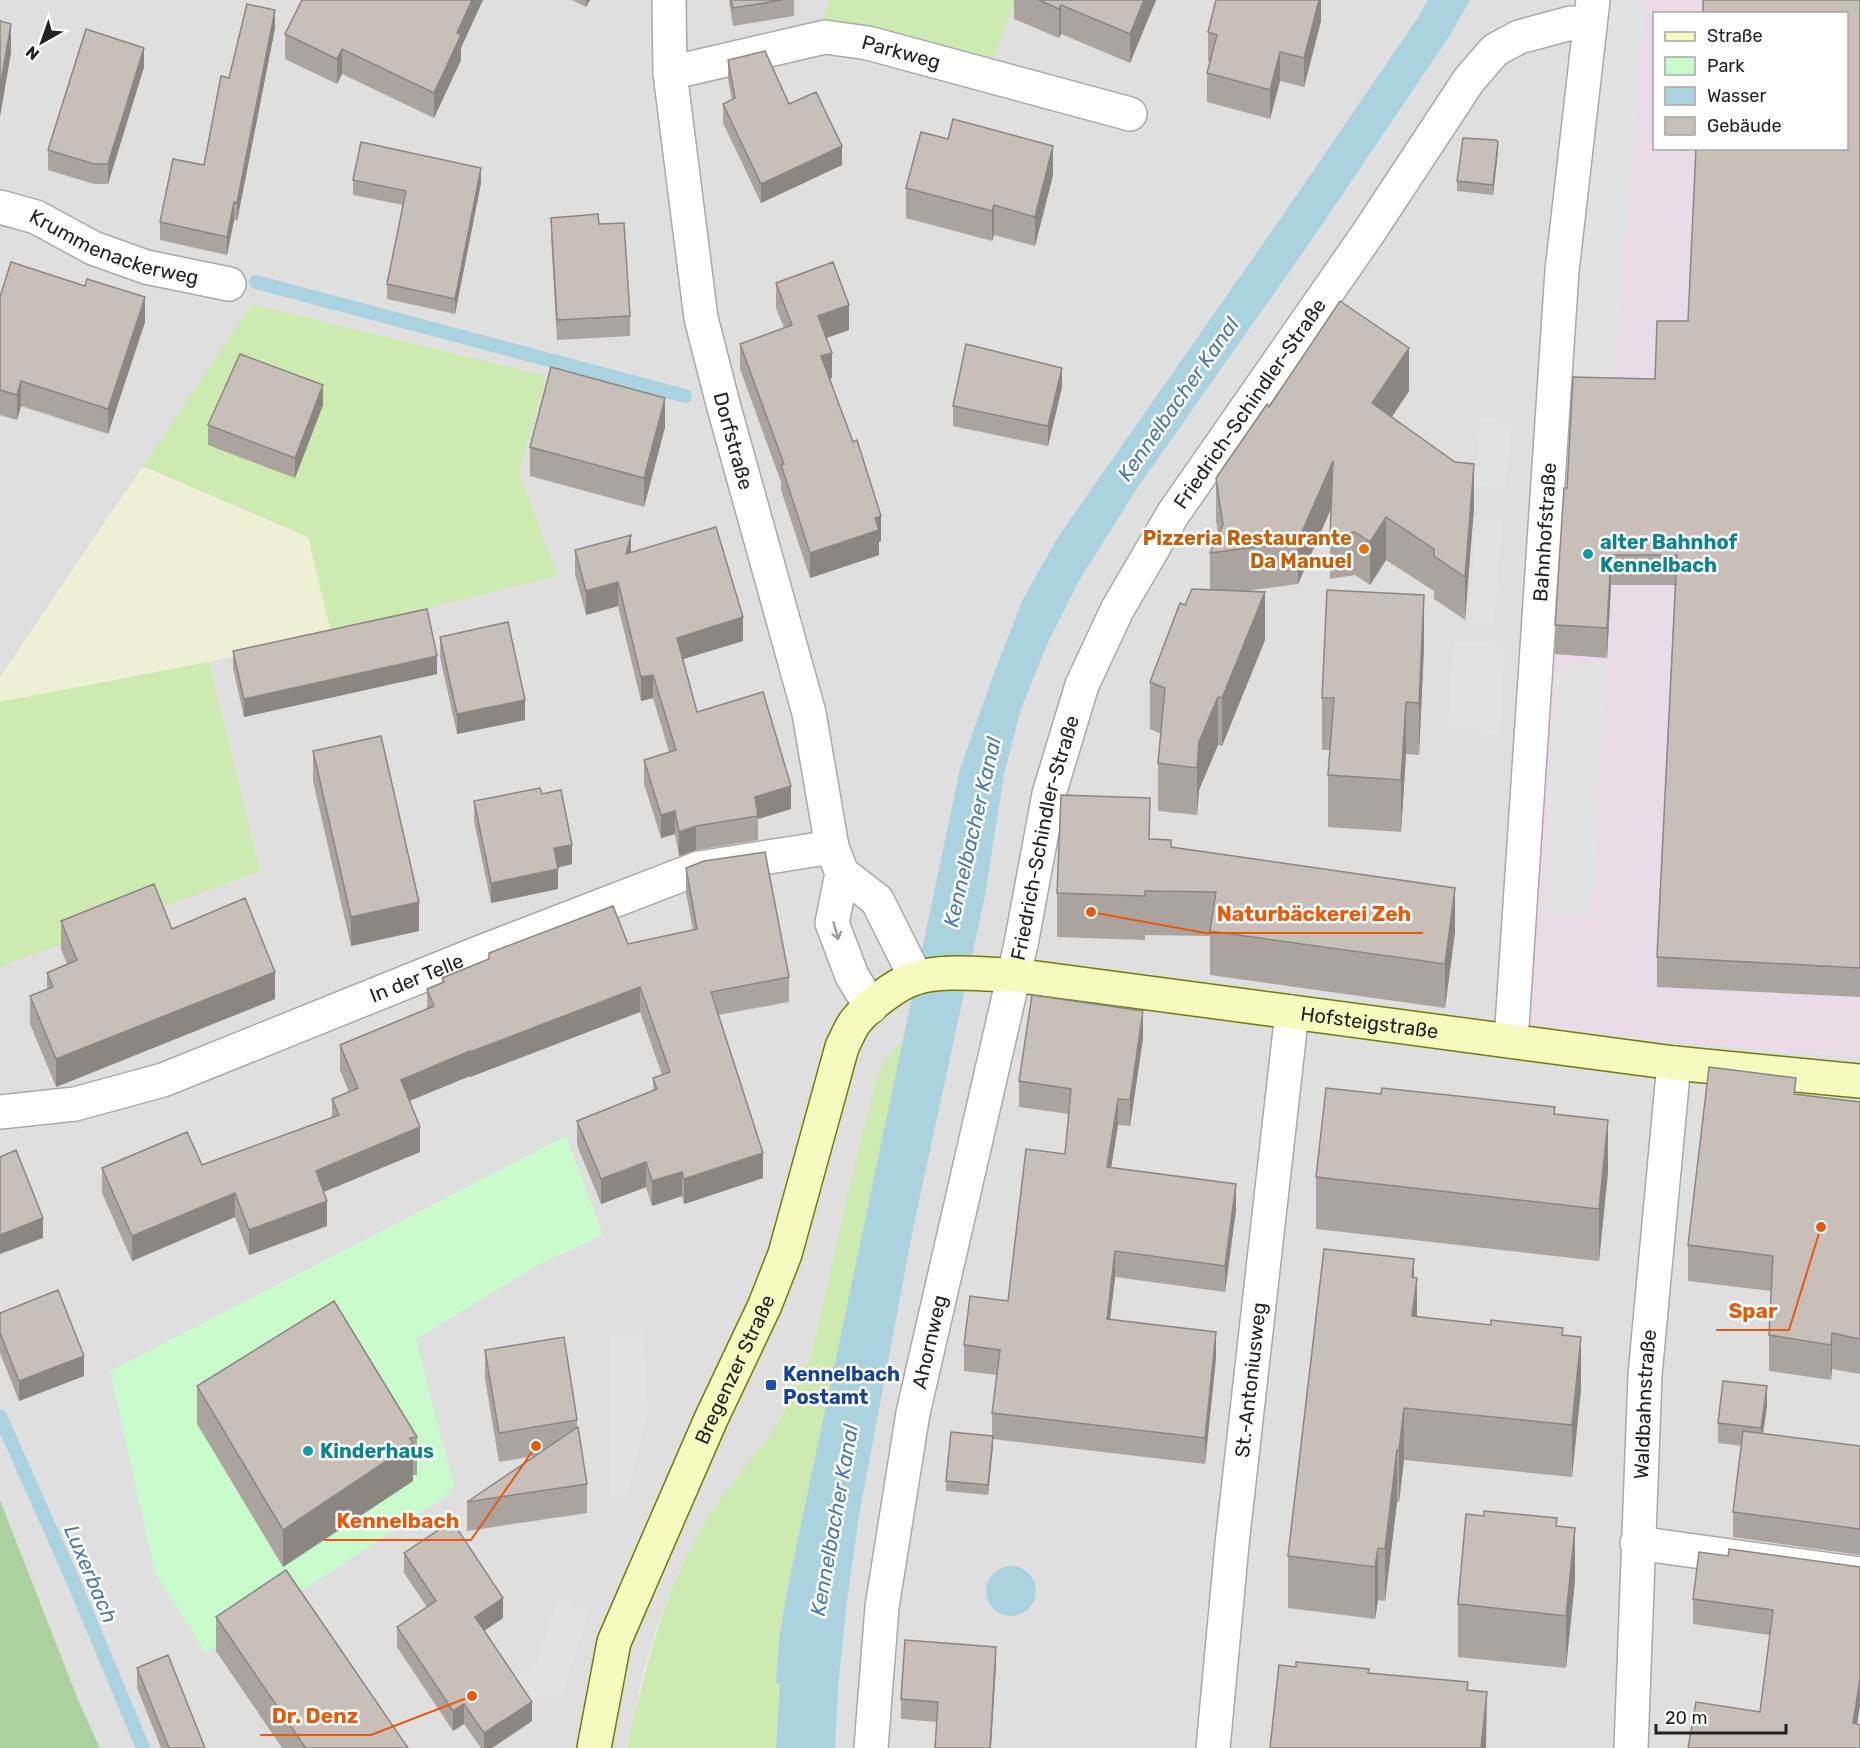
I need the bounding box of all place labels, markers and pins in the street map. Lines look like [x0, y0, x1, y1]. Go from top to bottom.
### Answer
place label: Pizzeria Restaurante Da Manuel [1143, 526, 1352, 573]
place label: alter Bahnhof Kennelbach [1600, 530, 1738, 577]
marker: Pizzeria Restaurante Da Manuel [1357, 542, 1371, 556]
marker: alter Bahnhof Kennelbach [1581, 547, 1595, 561]
callout: Naturbäckerei Zeh [1205, 894, 1423, 933]
callout: Spar [1716, 1291, 1789, 1330]
place label: Kennelbach Postamt [783, 1362, 900, 1409]
marker: Kennelbach Postamt [764, 1378, 778, 1392]
place label: Kinderhaus [320, 1439, 434, 1463]
marker: Kinderhaus [301, 1444, 315, 1458]
callout: Kennelbach [324, 1501, 471, 1540]
callout: Dr. Denz [260, 1696, 371, 1735]

